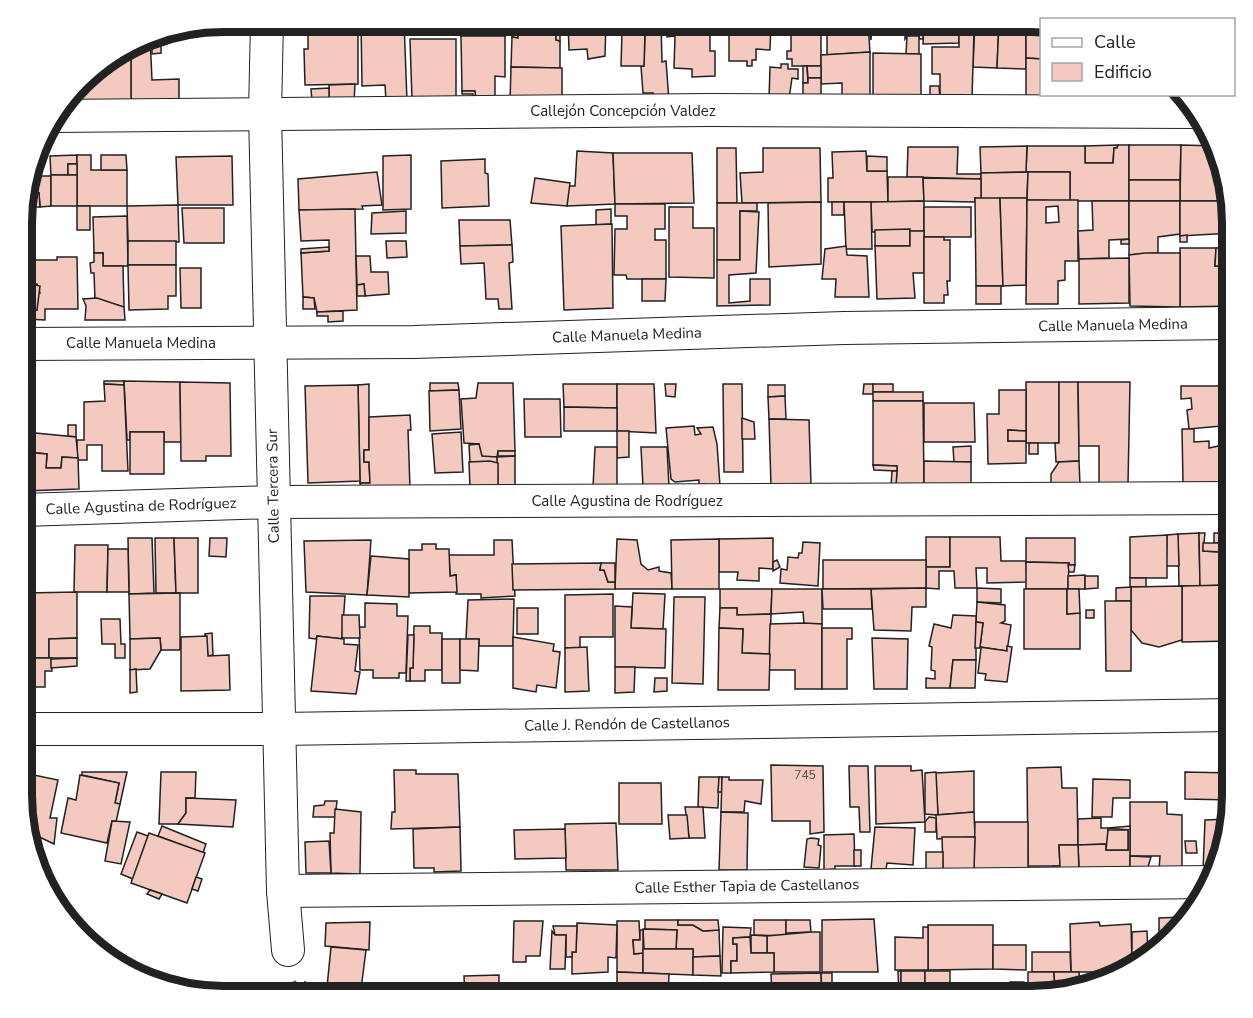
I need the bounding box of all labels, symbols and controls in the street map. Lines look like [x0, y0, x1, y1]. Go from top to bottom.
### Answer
legend [1040, 18, 1235, 96]
text: Calle [1094, 30, 1136, 54]
text: Edificio [1094, 60, 1152, 84]
street label: Callejón Concepción Valdez [530, 101, 716, 121]
street label: Calle Manuela Medina [1038, 314, 1188, 336]
street label: Calle Manuela Medina [552, 322, 702, 348]
street label: Calle Manuela Medina [66, 333, 216, 353]
street label: Calle Tercera Sur [262, 428, 284, 543]
street label: Calle Agustina de Rodríguez [531, 491, 723, 511]
street label: Calle Agustina de Rodríguez [45, 493, 237, 519]
street label: Calle J. Rendón de Castellanos [524, 712, 730, 736]
house number: 745 [794, 767, 816, 783]
street label: Calle Esther Tapia de Castellanos [635, 874, 859, 898]

